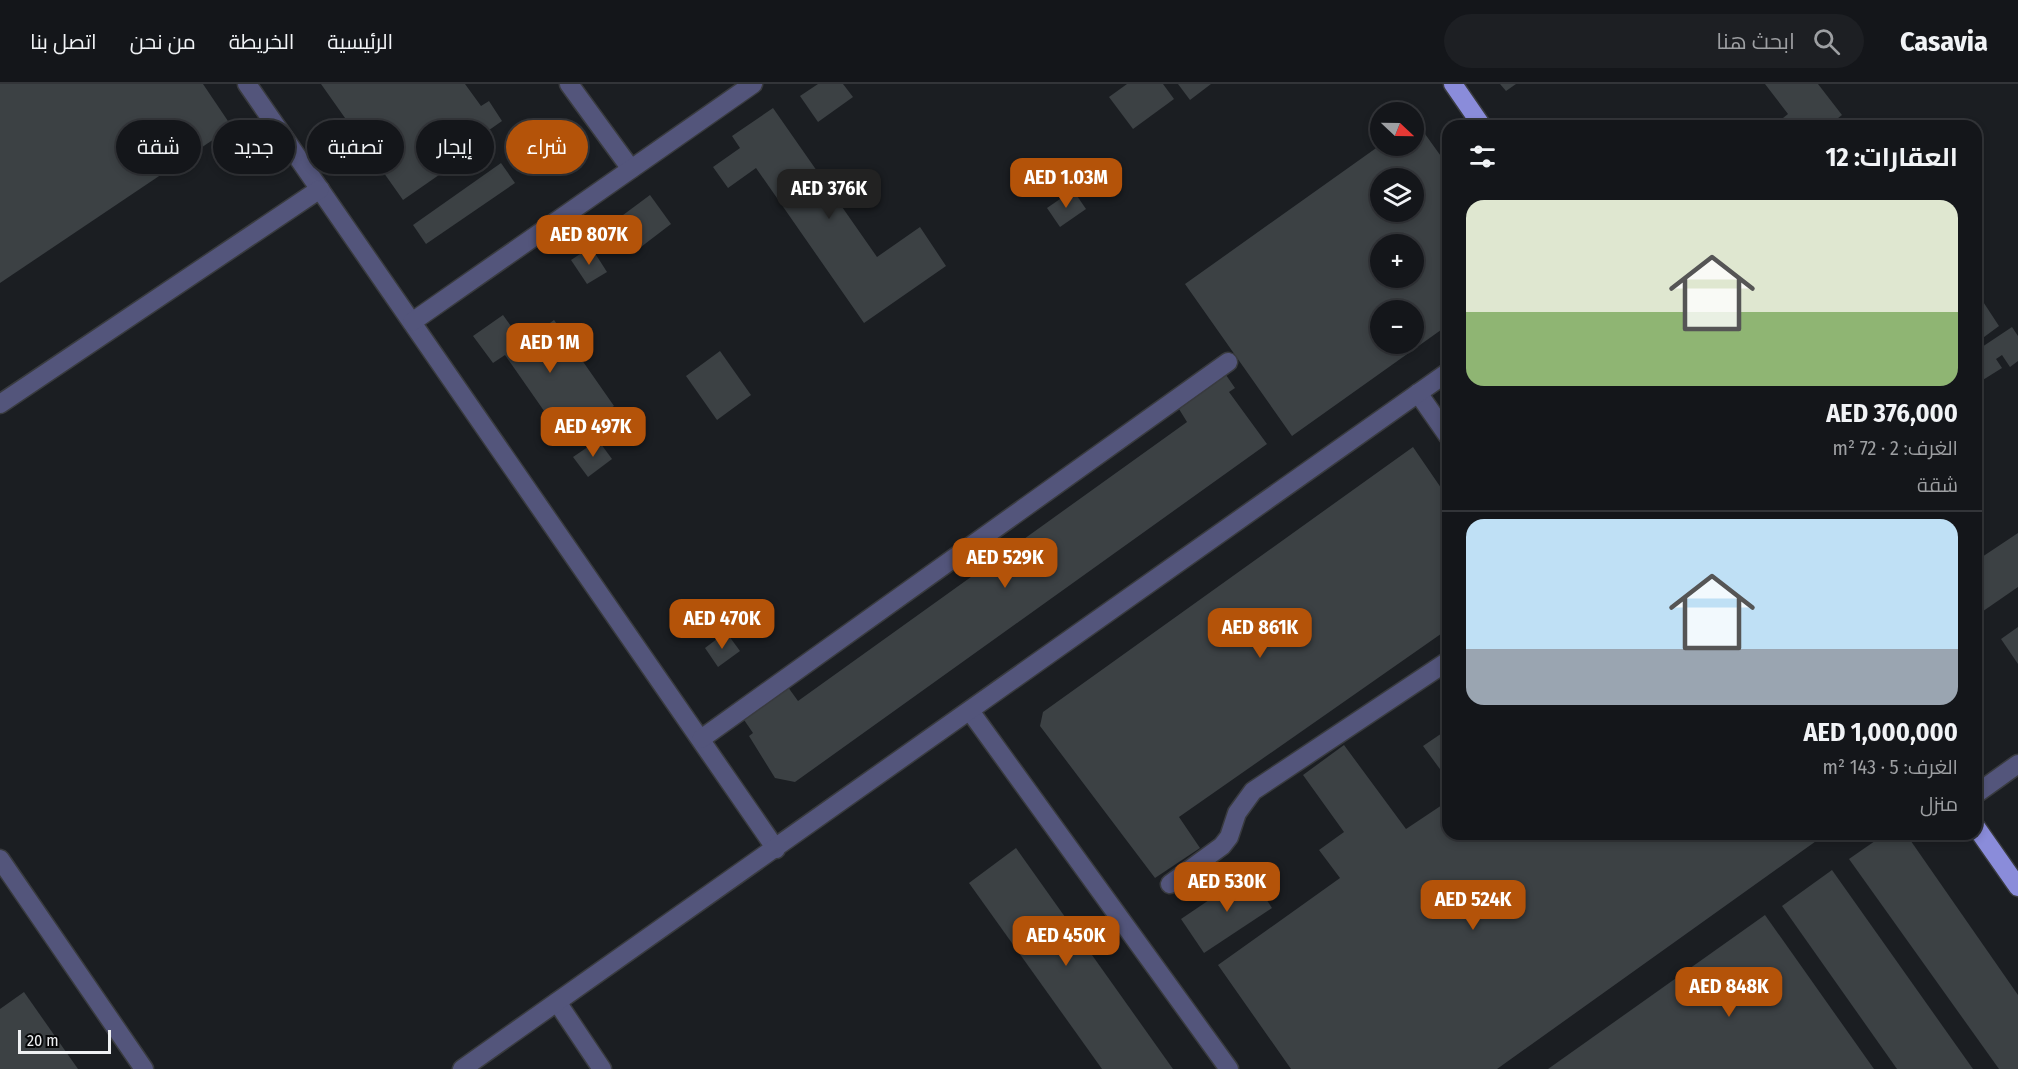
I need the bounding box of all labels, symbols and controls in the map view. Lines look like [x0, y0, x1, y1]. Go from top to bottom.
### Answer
search box [1444, 14, 1864, 68]
icon: search [1810, 25, 1843, 58]
text: Casavia [1900, 25, 1988, 58]
text: ابحث هنا [1716, 28, 1795, 55]
text: اتصل بنا [30, 29, 97, 55]
text: من نحن [130, 29, 196, 55]
text: الخريطة [229, 29, 294, 55]
text: الرئيسية [327, 29, 393, 55]
north arrow [1370, 102, 1424, 156]
map controls [1370, 102, 1424, 354]
chip: شقة [116, 120, 201, 174]
chip: جديد [213, 120, 295, 174]
chip: تصفية [307, 120, 404, 174]
chip: إيجار [416, 120, 494, 174]
chip: شراء [506, 120, 588, 174]
icon: filters [1466, 140, 1499, 173]
text: العقارات: 12 [1825, 142, 1958, 173]
pin: AED 1.03M [997, 158, 1135, 209]
text: AED 1.03M [1024, 165, 1108, 189]
button: layers [1370, 168, 1424, 222]
pin: AED 376K [767, 169, 891, 220]
text: AED 376K [791, 176, 867, 200]
pin: AED 807K [527, 215, 651, 266]
text: AED 807K [550, 222, 628, 246]
button: + [1370, 234, 1424, 288]
icon: home [1658, 239, 1766, 347]
button: − [1370, 300, 1424, 354]
pin: AED 1M [501, 323, 599, 374]
text: AED 1M [520, 330, 580, 354]
text: AED 376,000 [1826, 398, 1958, 429]
pin: AED 497K [531, 407, 655, 458]
text: AED 497K [555, 414, 631, 438]
text: الغرف: 2 · 72 m² [1832, 436, 1958, 460]
text: شقة [1917, 473, 1958, 497]
pin: AED 529K [943, 538, 1067, 589]
text: AED 529K [966, 545, 1044, 569]
icon: home [1658, 558, 1766, 666]
pin: AED 470K [660, 599, 784, 650]
text: AED 470K [683, 606, 761, 630]
pin: AED 861K [1198, 608, 1322, 659]
text: AED 861K [1222, 615, 1298, 639]
text: AED 1,000,000 [1803, 717, 1958, 748]
text: الغرف: 5 · 143 m² [1823, 755, 1958, 779]
text: منزل [1920, 792, 1958, 816]
pin: AED 530K [1165, 862, 1289, 913]
text: AED 530K [1188, 869, 1266, 893]
pin: AED 524K [1411, 880, 1535, 931]
text: AED 524K [1435, 887, 1511, 911]
pin: AED 450K [1004, 916, 1128, 967]
text: AED 450K [1027, 923, 1105, 947]
pin: AED 848K [1667, 967, 1791, 1018]
text: AED 848K [1689, 974, 1769, 998]
scale bar [18, 1027, 111, 1054]
text: 20 m [27, 1031, 58, 1050]

